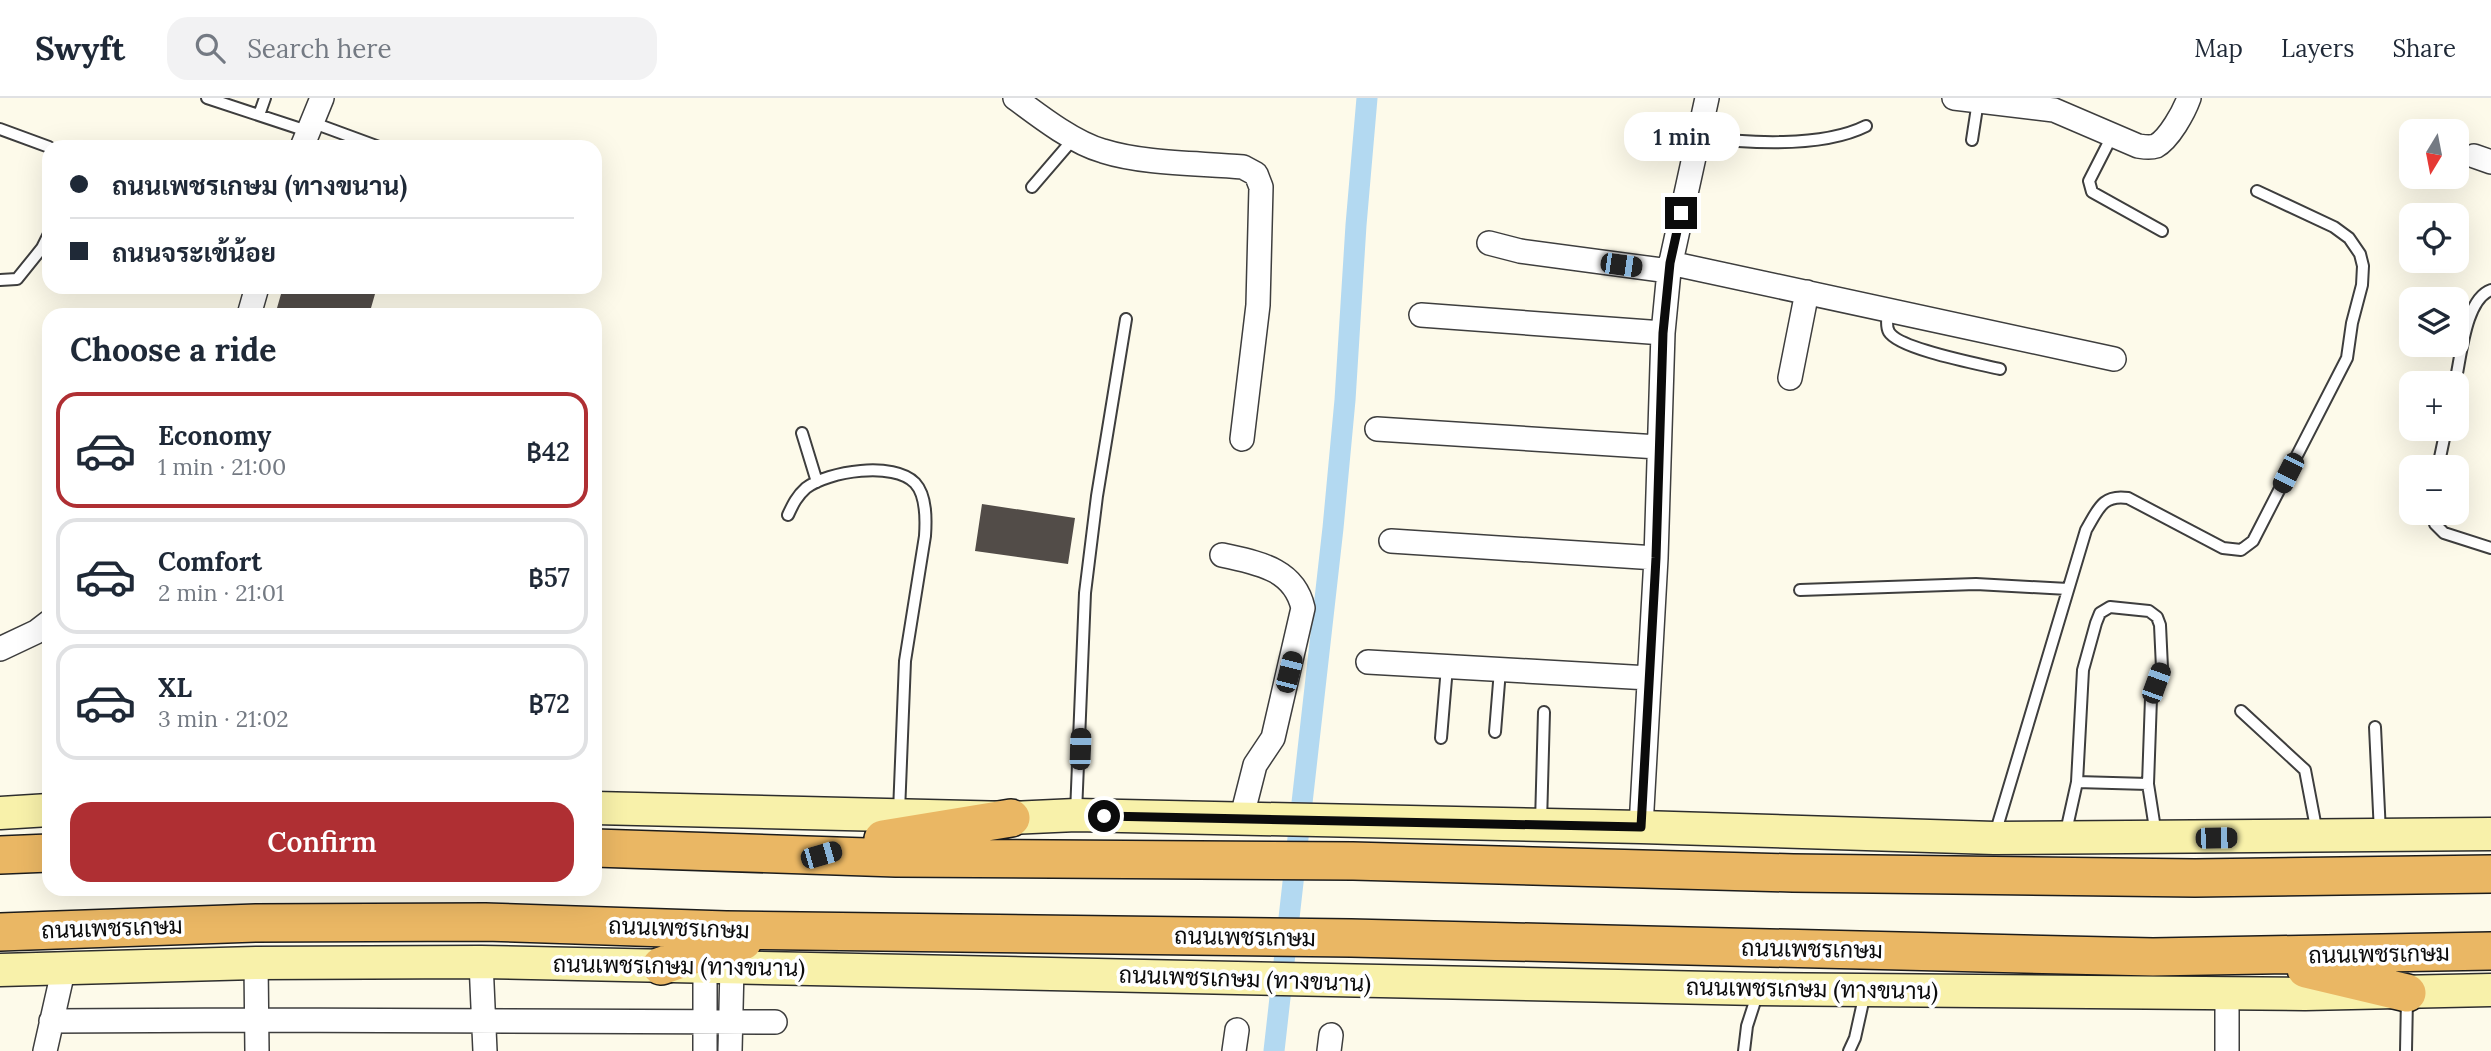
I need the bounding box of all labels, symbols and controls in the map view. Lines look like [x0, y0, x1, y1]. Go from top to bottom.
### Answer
search box [167, 17, 657, 80]
text: Swyft [35, 27, 125, 69]
icon: search [191, 29, 229, 67]
text: Search here [247, 32, 391, 65]
text: Map [2194, 33, 2243, 64]
text: Layers [2281, 33, 2354, 64]
text: Share [2392, 33, 2456, 64]
callout: 1 min [1623, 111, 1739, 160]
north arrow [2399, 119, 2469, 189]
map controls [2399, 119, 2469, 525]
text: 1 min [1653, 122, 1711, 151]
text: ถนนเพชรเกษม (ทางขนาน) [112, 169, 407, 202]
route end [1665, 197, 1697, 229]
button: locate [2399, 203, 2469, 273]
text: ถนนจระเข้น้อย [112, 236, 276, 269]
car [1599, 252, 1644, 278]
button: layers [2399, 287, 2469, 357]
text: Choose a ride [70, 329, 277, 370]
button: + [2399, 371, 2469, 441]
icon: car [74, 419, 137, 482]
text: Economy [158, 419, 271, 452]
text: ฿42 [526, 435, 570, 468]
car [2270, 450, 2307, 496]
text: 1 min · 21:00 [158, 452, 286, 481]
button: − [2399, 455, 2469, 525]
icon: car [74, 545, 137, 608]
text: Comfort [158, 545, 262, 578]
text: ฿57 [528, 561, 570, 594]
text: 2 min · 21:01 [158, 578, 284, 607]
car [1274, 649, 1305, 695]
car [2139, 660, 2174, 706]
icon: car [74, 671, 137, 734]
text: XL [158, 671, 192, 704]
text: ฿72 [528, 687, 570, 720]
text: 3 min · 21:02 [158, 704, 289, 733]
car [1069, 728, 1092, 770]
route start [1088, 800, 1120, 832]
button: Confirm [70, 802, 574, 882]
car [2195, 827, 2238, 849]
car [798, 839, 845, 871]
street label: ถนนเพชรเกษม [41, 911, 183, 944]
street label: ถนนเพชรเกษม [608, 911, 750, 944]
street label: ถนนเพชรเกษม [1174, 921, 1316, 952]
street label: ถนนเพชรเกษม [1741, 933, 1883, 964]
street label: ถนนเพชรเกษม [2308, 938, 2450, 969]
street label: ถนนเพชรเกษม (ทางขนาน) [553, 949, 805, 983]
street label: ถนนเพชรเกษม (ทางขนาน) [1118, 960, 1372, 998]
street label: ถนนเพชรเกษม (ทางขนาน) [1686, 972, 1938, 1006]

